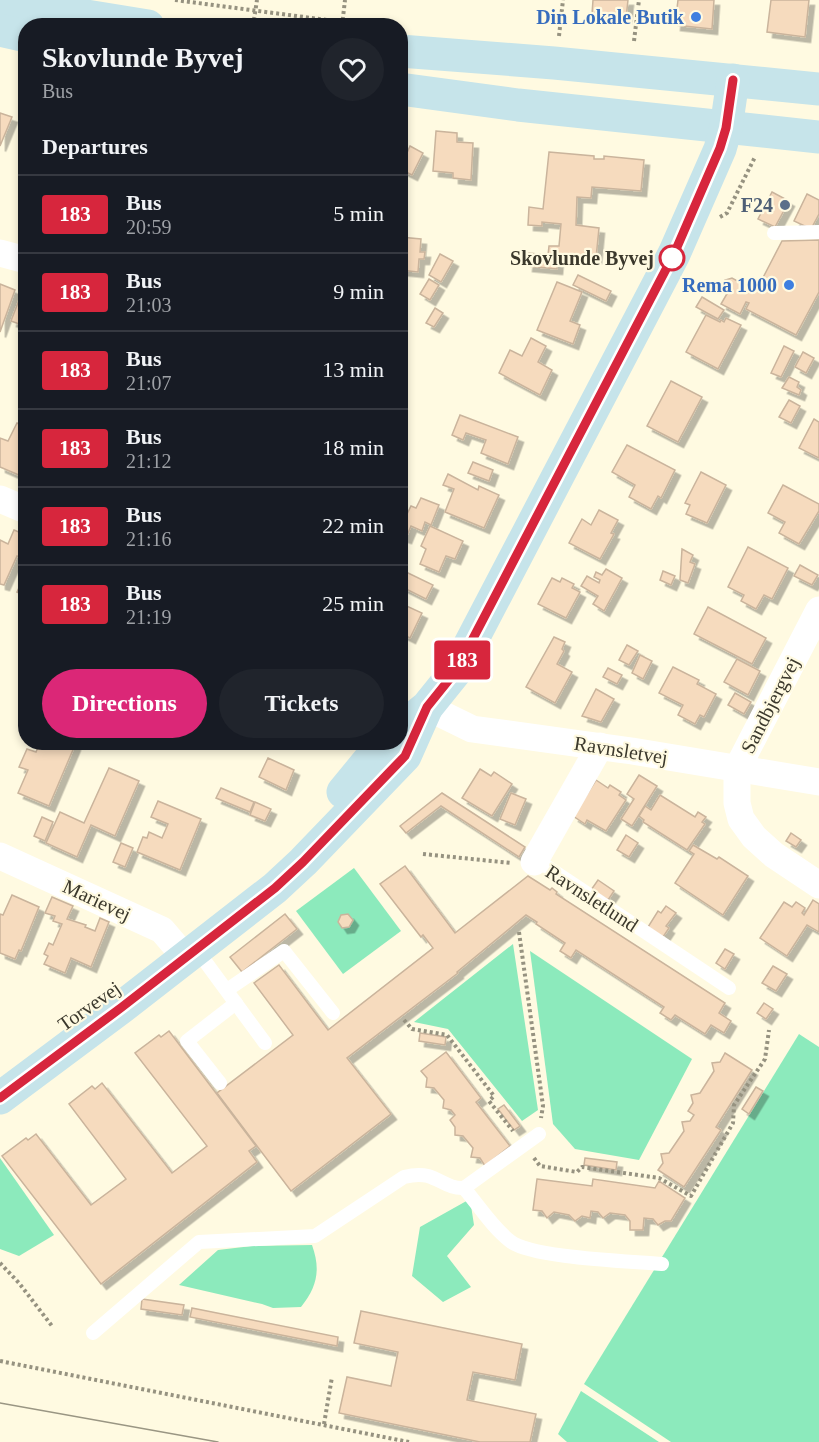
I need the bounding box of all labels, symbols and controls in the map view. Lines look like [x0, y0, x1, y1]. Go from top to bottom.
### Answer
place label: Din Lokale Butik [536, 6, 685, 28]
marker: Din Lokale Butik [689, 10, 703, 24]
button: heart [321, 38, 384, 101]
text: Skovlunde Byvej [42, 42, 244, 73]
text: Bus [42, 80, 73, 102]
text: Departures [42, 134, 148, 159]
text: Bus [126, 190, 161, 215]
place label: F24 [741, 194, 773, 216]
marker: F24 [778, 198, 792, 212]
text: 5 min [333, 201, 384, 226]
text: 183 [59, 202, 91, 226]
text: 20:59 [126, 216, 172, 238]
marker: Skovlunde Byvej [659, 245, 685, 271]
place label: Skovlunde Byvej [510, 247, 654, 270]
text: Bus [126, 268, 161, 293]
place label: Rema 1000 [682, 274, 777, 296]
marker: Rema 1000 [782, 278, 796, 292]
text: 9 min [333, 279, 384, 304]
text: 183 [59, 280, 91, 304]
text: 21:03 [126, 294, 172, 316]
text: Bus [126, 346, 161, 371]
text: 13 min [322, 357, 384, 382]
text: 183 [59, 358, 91, 382]
text: 21:07 [126, 372, 172, 394]
text: Bus [126, 424, 161, 449]
text: 18 min [322, 435, 384, 460]
text: 183 [59, 436, 91, 460]
text: 21:12 [126, 450, 172, 472]
text: Bus [126, 502, 161, 527]
text: 22 min [322, 513, 384, 538]
text: 183 [59, 514, 91, 538]
text: 21:16 [126, 528, 172, 550]
text: Bus [126, 580, 161, 605]
text: 25 min [322, 591, 384, 616]
text: 183 [59, 592, 91, 616]
text: 21:19 [126, 606, 172, 628]
line badge: 183 [428, 640, 496, 680]
text: 183 [446, 648, 478, 672]
street label: Sandbjergvej [736, 653, 805, 757]
button: Directions [42, 669, 207, 738]
button: Tickets [219, 669, 384, 738]
street label: Ravnsletvej [572, 732, 669, 769]
street label: Ravnsletlund [542, 860, 642, 936]
street label: Marievej [59, 875, 134, 926]
street label: Torvevej [54, 977, 125, 1036]

